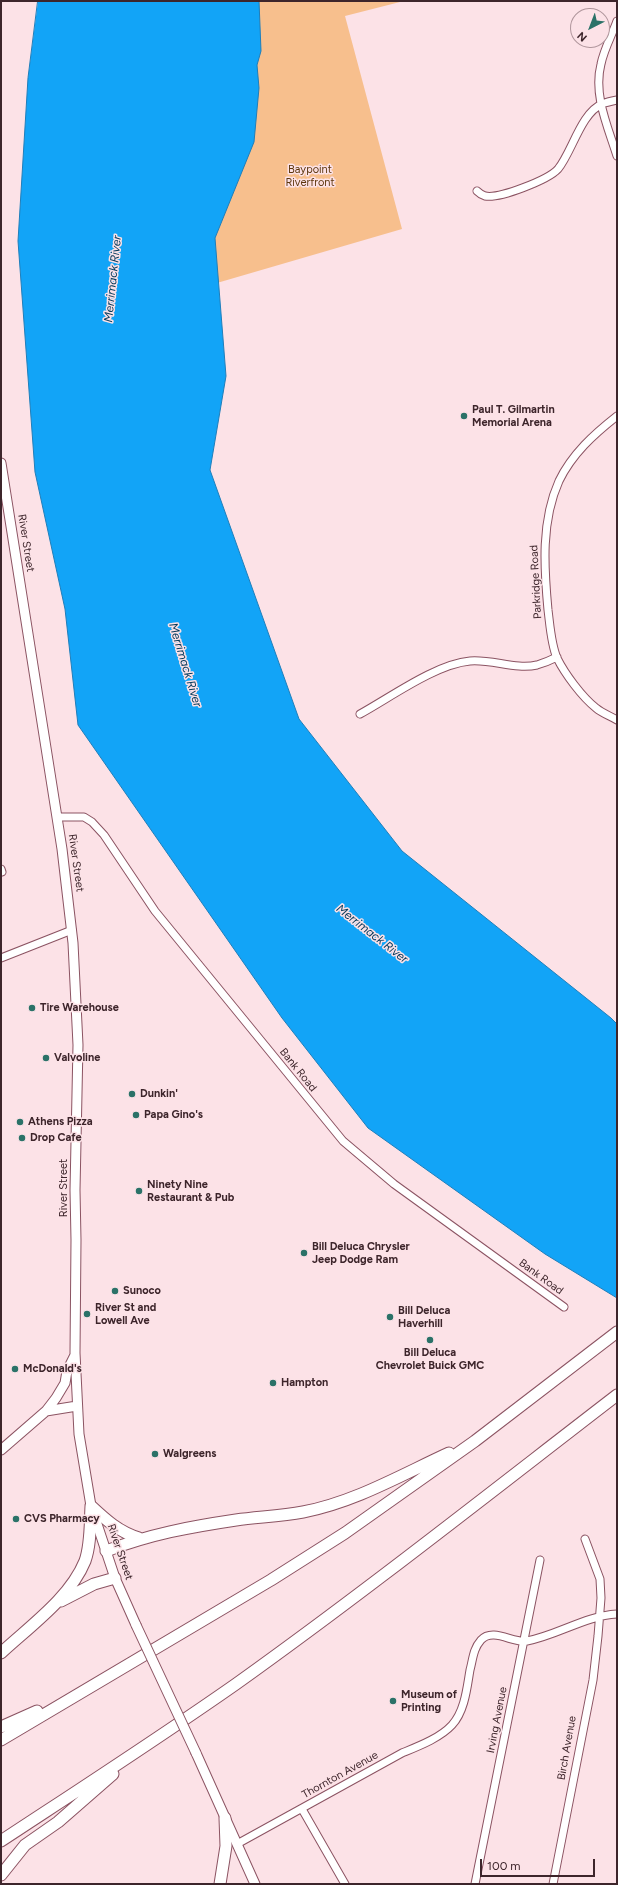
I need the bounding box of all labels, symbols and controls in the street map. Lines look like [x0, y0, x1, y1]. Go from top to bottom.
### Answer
north arrow [570, 8, 610, 48]
text: N [575, 29, 590, 44]
park label: Baypoint Riverfront [285, 163, 335, 189]
water label: Merrimack River [101, 235, 125, 323]
place label: Paul T. Gilmartin Memorial Arena [472, 403, 555, 429]
marker: Paul T. Gilmartin Memorial Arena [459, 411, 469, 421]
street label: River Street [15, 513, 37, 573]
street label: Parkridge Road [527, 545, 545, 619]
water label: Merrimack River [165, 621, 205, 709]
street label: River Street [65, 833, 87, 893]
water label: Merrimack River [333, 901, 411, 967]
place label: Tire Warehouse [40, 1001, 119, 1015]
marker: Tire Warehouse [27, 1003, 37, 1013]
street label: Bank Road [277, 1046, 319, 1094]
place label: Valvoline [54, 1051, 100, 1065]
marker: Valvoline [41, 1053, 51, 1063]
place label: Dunkin' [140, 1087, 178, 1101]
marker: Dunkin' [127, 1089, 137, 1099]
place label: Papa Gino's [144, 1108, 203, 1122]
marker: Papa Gino's [131, 1110, 141, 1120]
place label: Athens Pizza [28, 1115, 93, 1129]
marker: Athens Pizza [15, 1117, 25, 1127]
place label: Drop Cafe [30, 1131, 82, 1145]
marker: Drop Cafe [17, 1133, 27, 1143]
street label: River Street [57, 1159, 71, 1217]
place label: Ninety Nine Restaurant & Pub [147, 1178, 234, 1204]
marker: Ninety Nine Restaurant & Pub [134, 1186, 144, 1196]
place label: Bill Deluca Chrysler Jeep Dodge Ram [312, 1240, 410, 1266]
marker: Bill Deluca Chrysler Jeep Dodge Ram [299, 1248, 309, 1258]
street label: Bank Road [516, 1256, 566, 1298]
place label: Sunoco [123, 1284, 161, 1298]
marker: Sunoco [110, 1286, 120, 1296]
place label: River St and Lowell Ave [95, 1301, 156, 1327]
place label: Bill Deluca Haverhill [398, 1304, 450, 1330]
marker: River St and Lowell Ave [82, 1309, 92, 1319]
marker: Bill Deluca Haverhill [385, 1312, 395, 1322]
marker: Bill Deluca Chevrolet Buick GMC [425, 1335, 435, 1345]
place label: Bill Deluca Chevrolet Buick GMC [376, 1346, 484, 1372]
place label: McDonald's [23, 1362, 82, 1376]
marker: McDonald's [10, 1364, 20, 1374]
place label: Hampton [281, 1376, 328, 1390]
marker: Hampton [268, 1378, 278, 1388]
place label: Walgreens [163, 1447, 216, 1461]
marker: Walgreens [150, 1449, 160, 1459]
place label: CVS Pharmacy [24, 1512, 100, 1526]
marker: CVS Pharmacy [11, 1514, 21, 1524]
street label: River Street [104, 1522, 136, 1582]
street label: Irving Avenue [484, 1686, 510, 1754]
place label: Museum of Printing [401, 1688, 457, 1714]
marker: Museum of Printing [388, 1696, 398, 1706]
street label: Birch Avenue [555, 1715, 579, 1781]
street label: Thornton Avenue [300, 1749, 380, 1801]
scale bar [482, 1851, 597, 1877]
text: 100 m [487, 1859, 521, 1873]

